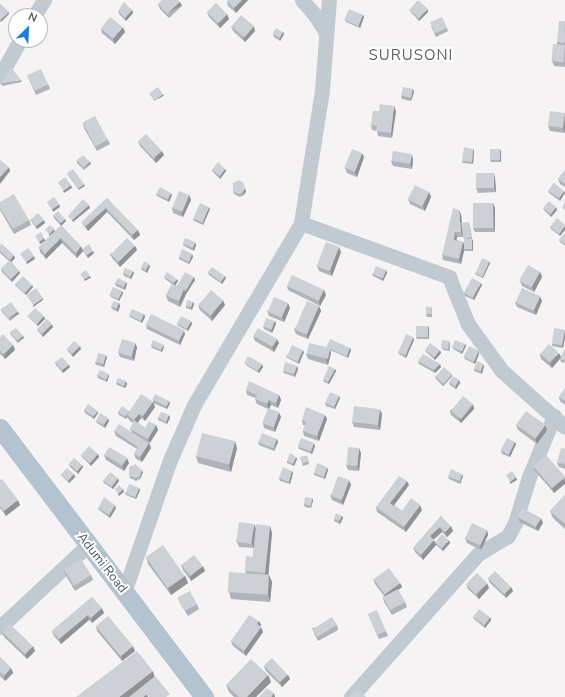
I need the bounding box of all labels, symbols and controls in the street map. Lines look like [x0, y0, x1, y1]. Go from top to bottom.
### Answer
north arrow [8, 8, 48, 48]
text: N [26, 9, 39, 26]
district label: SURUSONI [369, 47, 453, 65]
street label: Adumi Road [74, 530, 130, 596]

